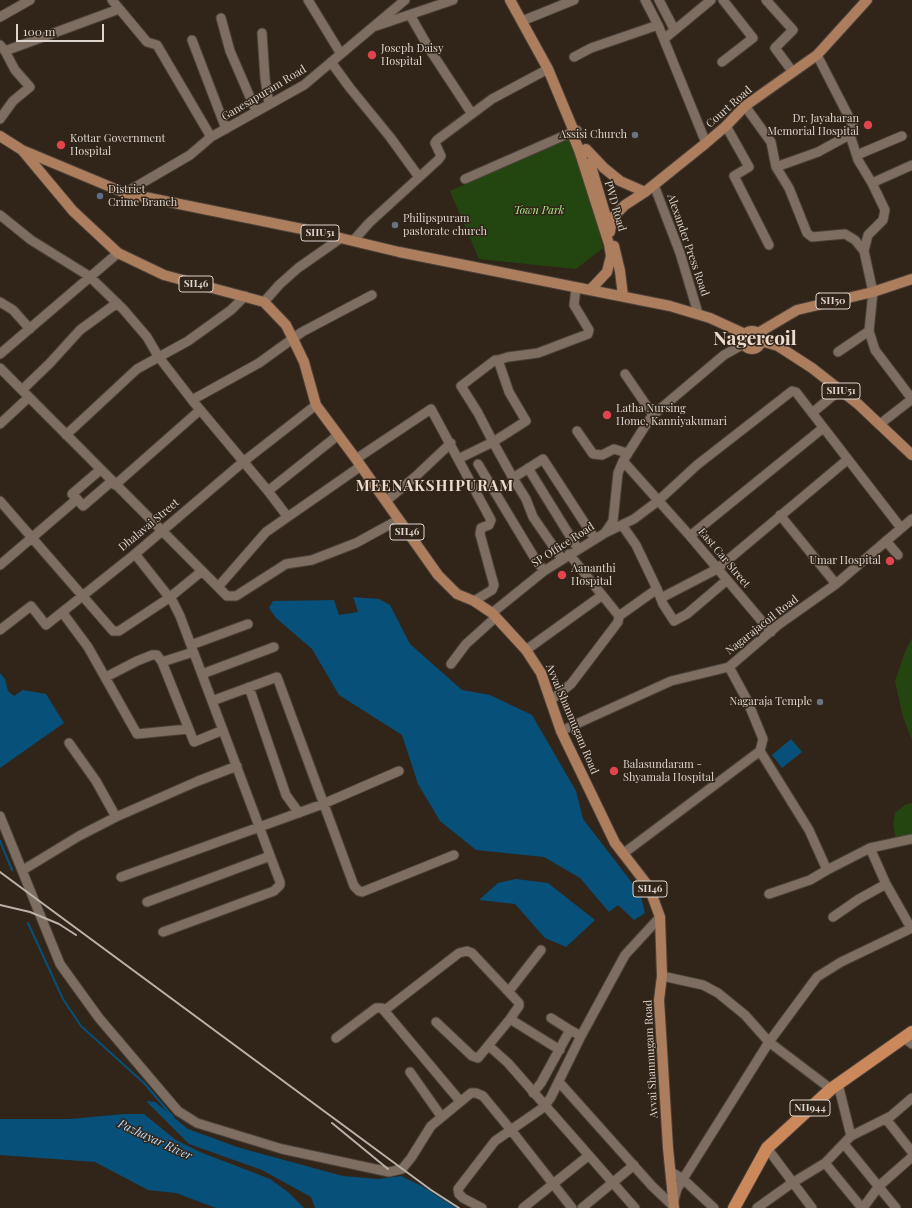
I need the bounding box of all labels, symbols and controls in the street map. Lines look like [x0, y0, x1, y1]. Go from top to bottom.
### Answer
scale bar [18, 16, 106, 42]
text: 100 m [23, 23, 55, 39]
place label: Joseph Daisy Hospital [381, 42, 444, 68]
marker: Joseph Daisy Hospital [366, 49, 378, 61]
street label: Ganesapuram Road [219, 63, 309, 123]
street label: Court Road [703, 83, 755, 131]
place label: Dr. Jayaharan Memorial Hospital [768, 112, 859, 138]
marker: Dr. Jayaharan Memorial Hospital [862, 119, 874, 131]
place label: Assisi Church [559, 128, 627, 142]
marker: Assisi Church [630, 130, 640, 140]
place label: Kottar Government Hospital [70, 132, 165, 158]
marker: Kottar Government Hospital [55, 139, 67, 151]
street label: PWD Road [601, 179, 629, 233]
place label: District Crime Branch [108, 183, 177, 209]
marker: District Crime Branch [95, 191, 105, 201]
street label: Alexander Press Road [664, 192, 712, 298]
park label: Town Park [514, 204, 564, 218]
place label: Philipspuram pastorate church [403, 212, 487, 238]
marker: Philipspuram pastorate church [390, 220, 400, 230]
road number: SHU51 [301, 225, 339, 241]
road number: SH46 [179, 276, 213, 292]
road number: SH50 [816, 293, 850, 309]
district label: Nagercoil [713, 328, 797, 350]
road number: SHU51 [822, 383, 860, 399]
place label: Latha Nursing Home, Kanniyakumari [616, 402, 727, 428]
marker: Latha Nursing Home, Kanniyakumari [601, 409, 613, 421]
district label: MEENAKSHIPURAM [356, 477, 514, 495]
street label: Dhalavai Street [116, 496, 182, 554]
street label: SP Office Road [529, 520, 597, 570]
road number: SH46 [390, 524, 424, 540]
street label: East Car Street [695, 525, 753, 591]
place label: Umar Hospital [810, 554, 881, 568]
marker: Umar Hospital [884, 555, 896, 567]
place label: Aananthi Hospital [571, 562, 616, 588]
marker: Aananthi Hospital [556, 569, 568, 581]
street label: Nagarajacoil Road [723, 593, 801, 657]
street label: Avvai Shanmugam Road [543, 662, 601, 776]
place label: Nagaraja Temple [730, 695, 812, 709]
marker: Nagaraja Temple [815, 697, 825, 707]
place label: Balasundaram - Shyamala Hospital [623, 758, 714, 784]
marker: Balasundaram - Shyamala Hospital [608, 765, 620, 777]
road number: SH46 [633, 881, 667, 897]
street label: Avvai Shanmugam Road [641, 1000, 661, 1118]
road number: NH944 [790, 1100, 830, 1116]
water label: Pazhayar River [116, 1117, 194, 1163]

